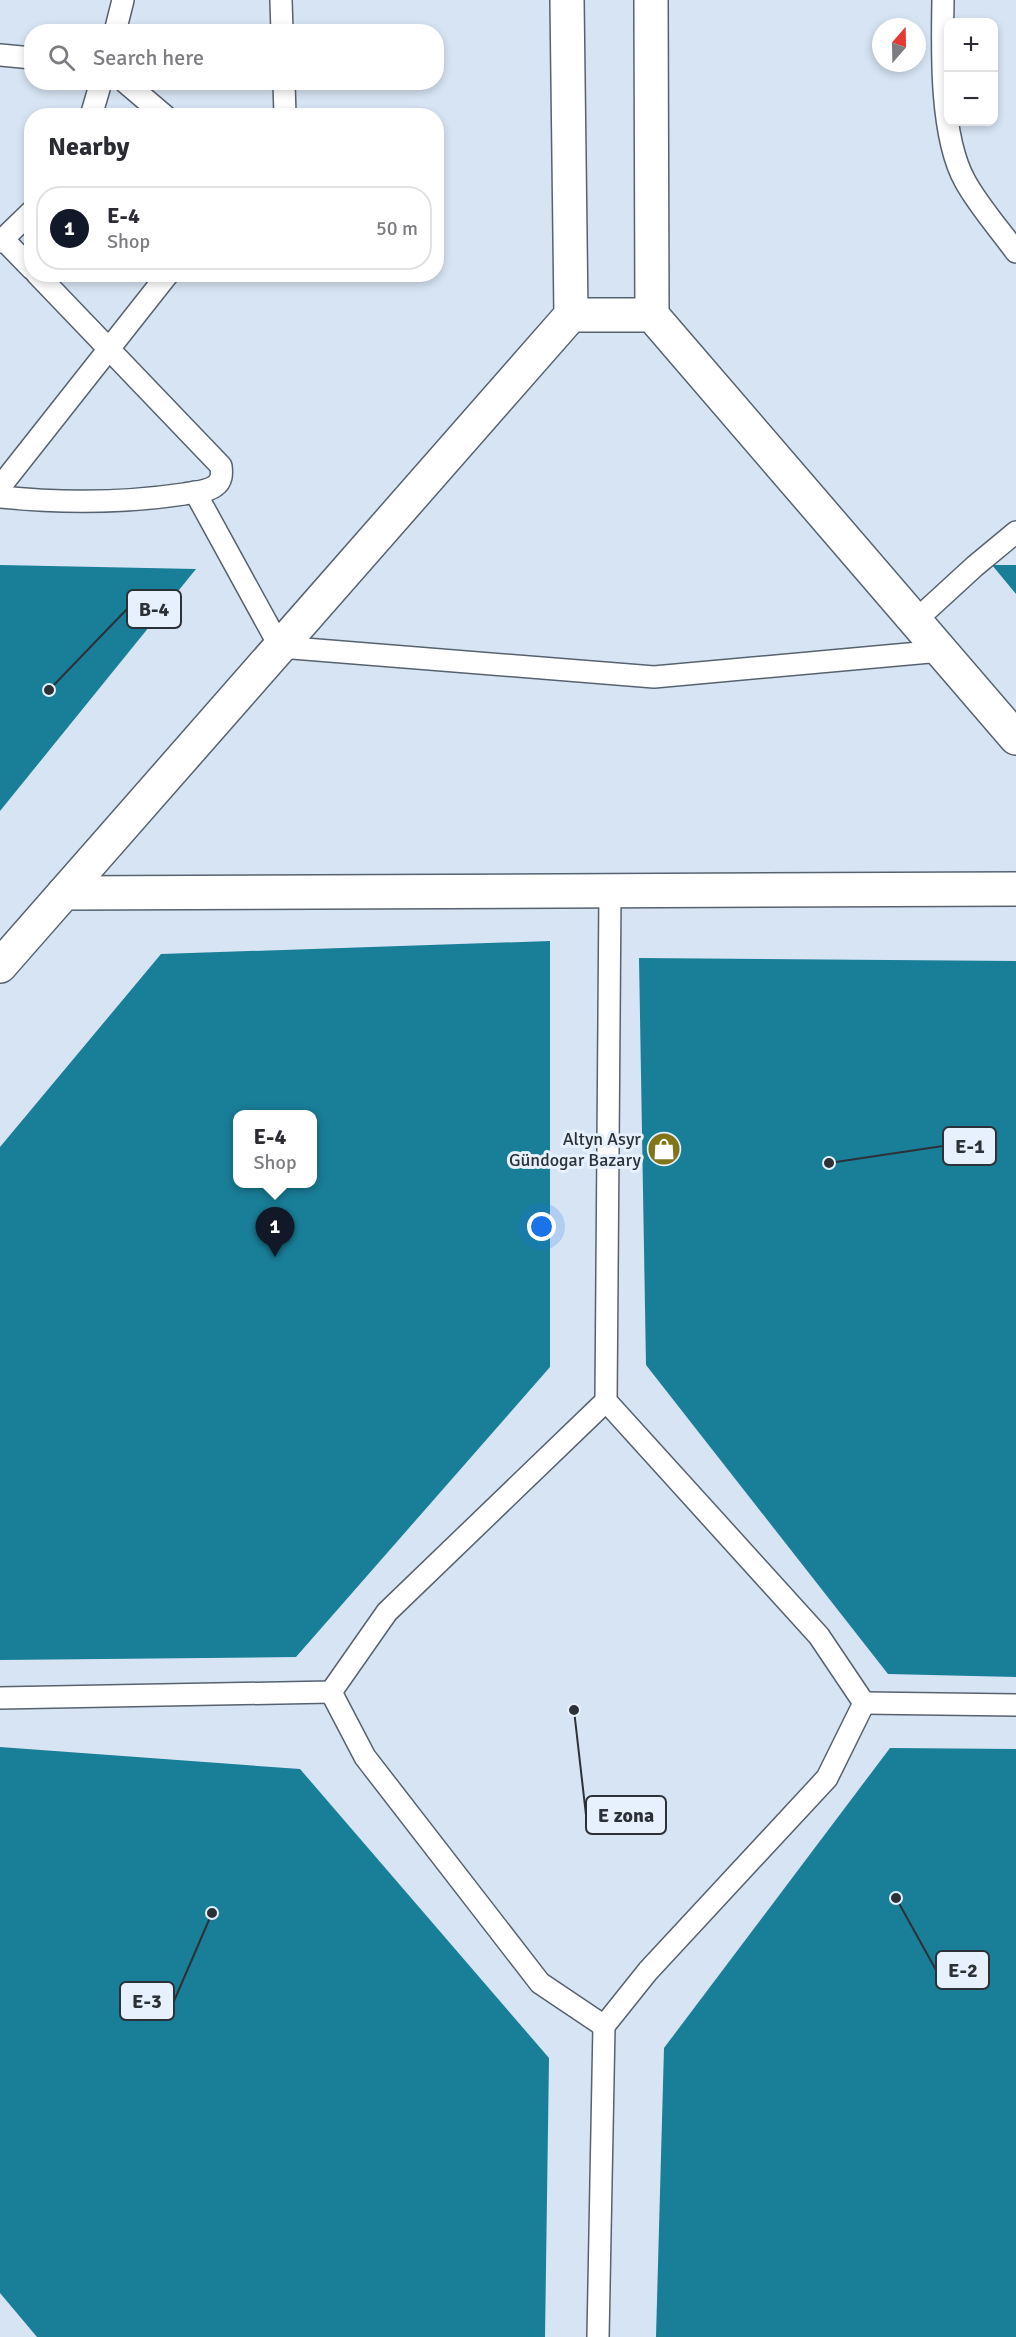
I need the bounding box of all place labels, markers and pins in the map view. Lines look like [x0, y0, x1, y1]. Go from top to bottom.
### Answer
callout: B-4 [127, 590, 181, 628]
callout: E-1 [943, 1127, 996, 1165]
place label: Altyn Asyr Gündogar Bazary [509, 1128, 642, 1171]
shop icon: Altyn Asyr Gündogar Bazary [646, 1131, 682, 1167]
pin: 1 [256, 1208, 294, 1257]
callout: E zona [586, 1796, 666, 1834]
callout: E-2 [936, 1951, 989, 1989]
callout: E-3 [120, 1982, 174, 2020]

